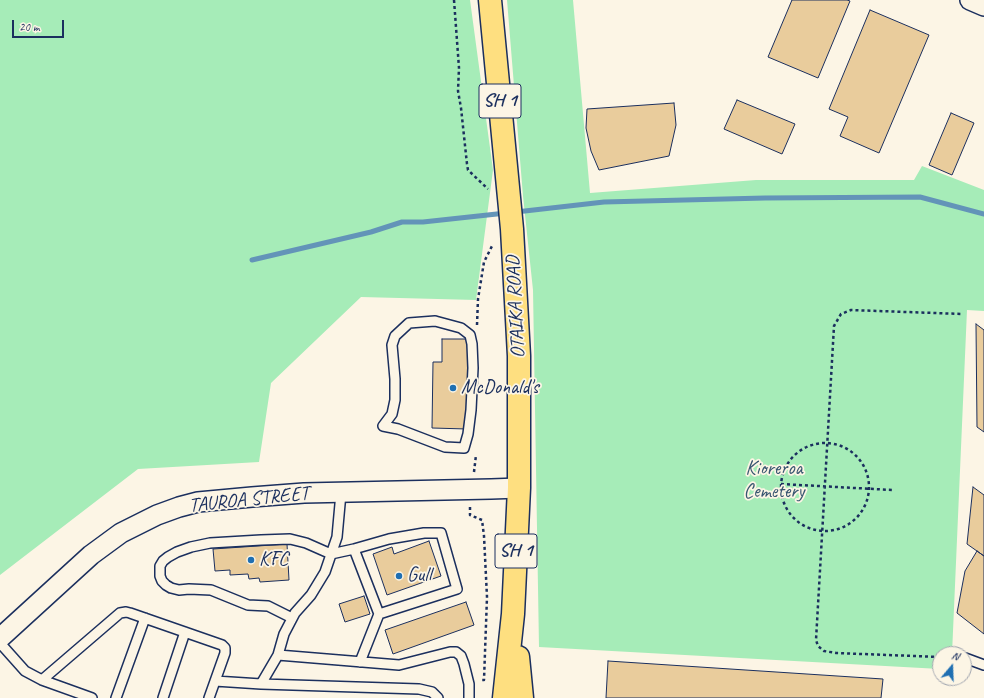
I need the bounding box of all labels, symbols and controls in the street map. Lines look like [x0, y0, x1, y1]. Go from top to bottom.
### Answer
scale bar [14, 12, 66, 38]
text: 20 m [19, 19, 39, 35]
road number: SH 1 [479, 84, 521, 118]
street label: OTAIKA ROAD [501, 255, 531, 359]
place label: McDonald's [461, 376, 539, 400]
marker: McDonald's [448, 383, 458, 393]
park label: Kioreroa Cemetery [744, 457, 804, 504]
street label: TAUROA STREET [188, 482, 310, 518]
road number: SH 1 [495, 534, 537, 568]
place label: KFC [259, 548, 288, 572]
marker: KFC [246, 555, 256, 565]
place label: Gull [407, 564, 431, 588]
marker: Gull [394, 571, 404, 581]
north arrow [932, 646, 972, 686]
text: N [950, 648, 961, 663]

